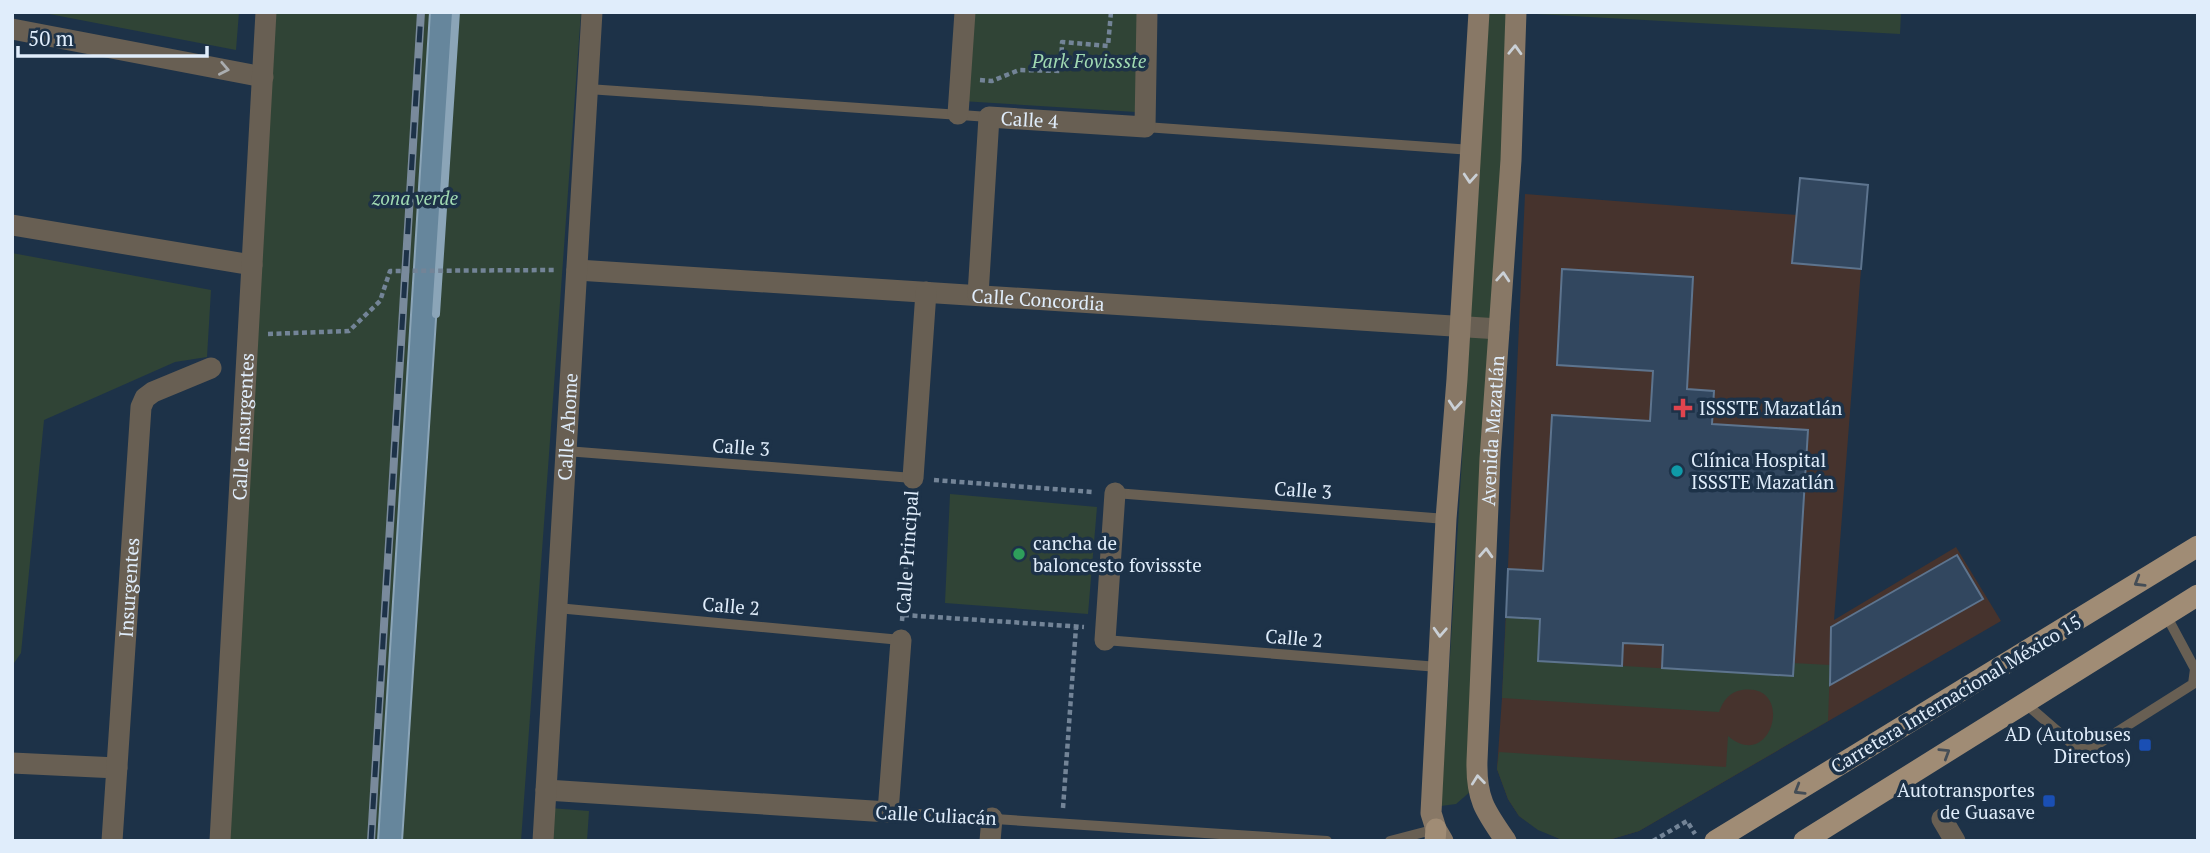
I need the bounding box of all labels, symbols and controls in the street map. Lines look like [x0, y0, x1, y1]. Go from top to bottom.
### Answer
scale bar [18, 14, 206, 58]
text: 50 m [28, 24, 74, 52]
one-way arrow [1507, 44, 1523, 55]
park label: Park Fovissste [1031, 48, 1147, 73]
one-way arrow [218, 61, 230, 76]
street label: Calle 4 [1000, 105, 1060, 133]
one-way arrow [1463, 173, 1478, 184]
park label: zona verde [371, 185, 458, 210]
one-way arrow [1495, 271, 1510, 282]
street label: Calle Concordia [971, 282, 1106, 316]
street label: Calle Insurgentes [226, 352, 259, 501]
street label: Avenida Mazatlán [1475, 354, 1509, 507]
street label: Calle Ahome [551, 372, 583, 481]
place label: ISSSTE Mazatlán [1699, 395, 1842, 420]
marker: ISSSTE Mazatlán [1673, 398, 1693, 418]
one-way arrow [1448, 400, 1463, 411]
street label: Calle 3 [711, 432, 771, 461]
place label: Clínica Hospital ISSSTE Mazatlán [1691, 447, 1834, 494]
marker: Clínica Hospital ISSSTE Mazatlán [1669, 463, 1685, 479]
street label: Calle 3 [1273, 475, 1333, 504]
street label: Calle Principal [890, 489, 923, 615]
place label: cancha de baloncesto fovissste [1033, 530, 1202, 577]
street label: Insurgentes [113, 537, 144, 638]
marker: cancha de baloncesto fovissste [1011, 546, 1027, 562]
one-way arrow [1478, 547, 1493, 558]
one-way arrow [2134, 574, 2147, 587]
street label: Calle 2 [701, 591, 761, 620]
street label: Carretera Internacional México 15 [1826, 609, 2086, 779]
street label: Calle 2 [1264, 623, 1324, 652]
one-way arrow [1433, 627, 1448, 638]
place label: AD (Autobuses Directos) [2005, 721, 2131, 768]
marker: AD (Autobuses Directos) [2137, 737, 2153, 753]
one-way arrow [1937, 748, 1950, 761]
one-way arrow [1471, 774, 1486, 785]
place label: Autotransportes de Guasave [1897, 777, 2035, 824]
one-way arrow [1793, 781, 1806, 794]
marker: Autotransportes de Guasave [2041, 793, 2057, 809]
street label: Calle Culiacán [875, 799, 997, 830]

